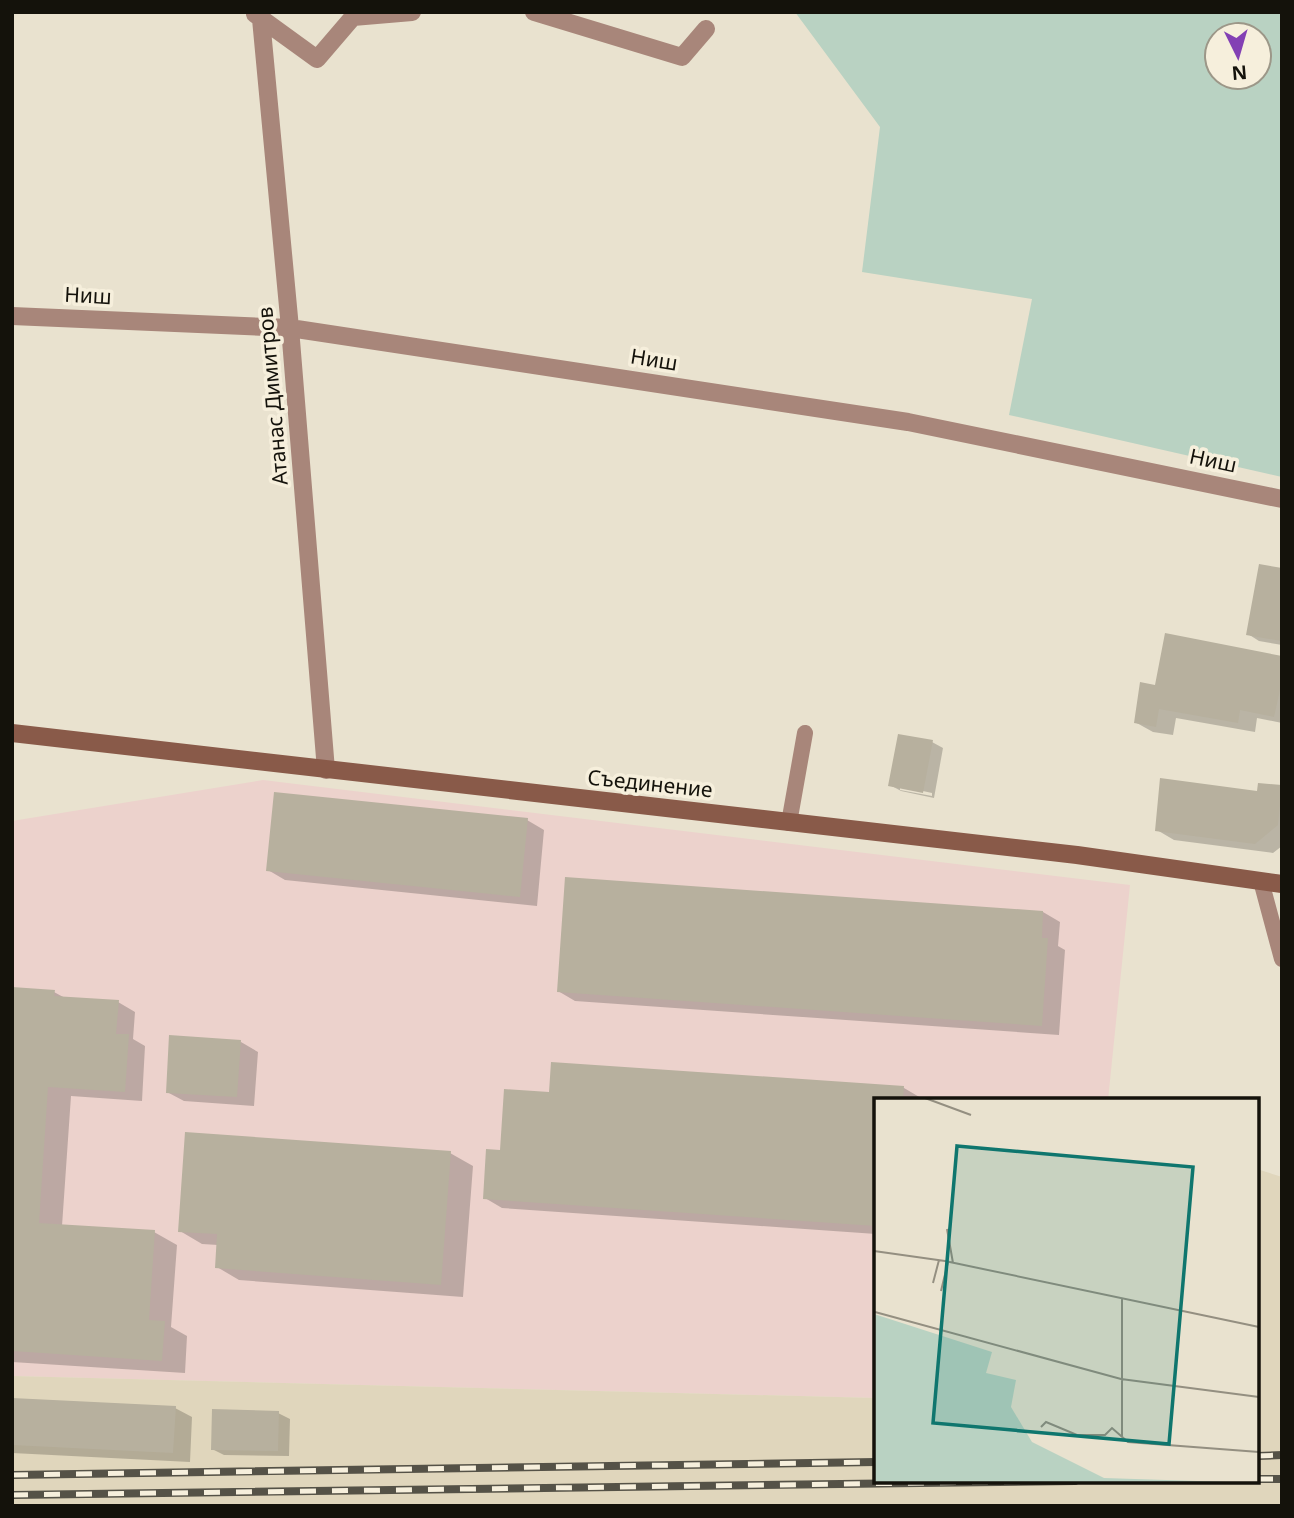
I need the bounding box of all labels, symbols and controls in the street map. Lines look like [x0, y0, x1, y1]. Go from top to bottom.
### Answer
north arrow [1203, 21, 1273, 91]
text: N [1231, 59, 1248, 87]
street label: Ниш [64, 280, 112, 310]
street label: Атанас Димитров [250, 306, 294, 486]
street label: Ниш [629, 341, 680, 377]
street label: Ниш [1187, 441, 1239, 479]
street label: Съединение [586, 763, 714, 803]
inset map [874, 1098, 1259, 1483]

